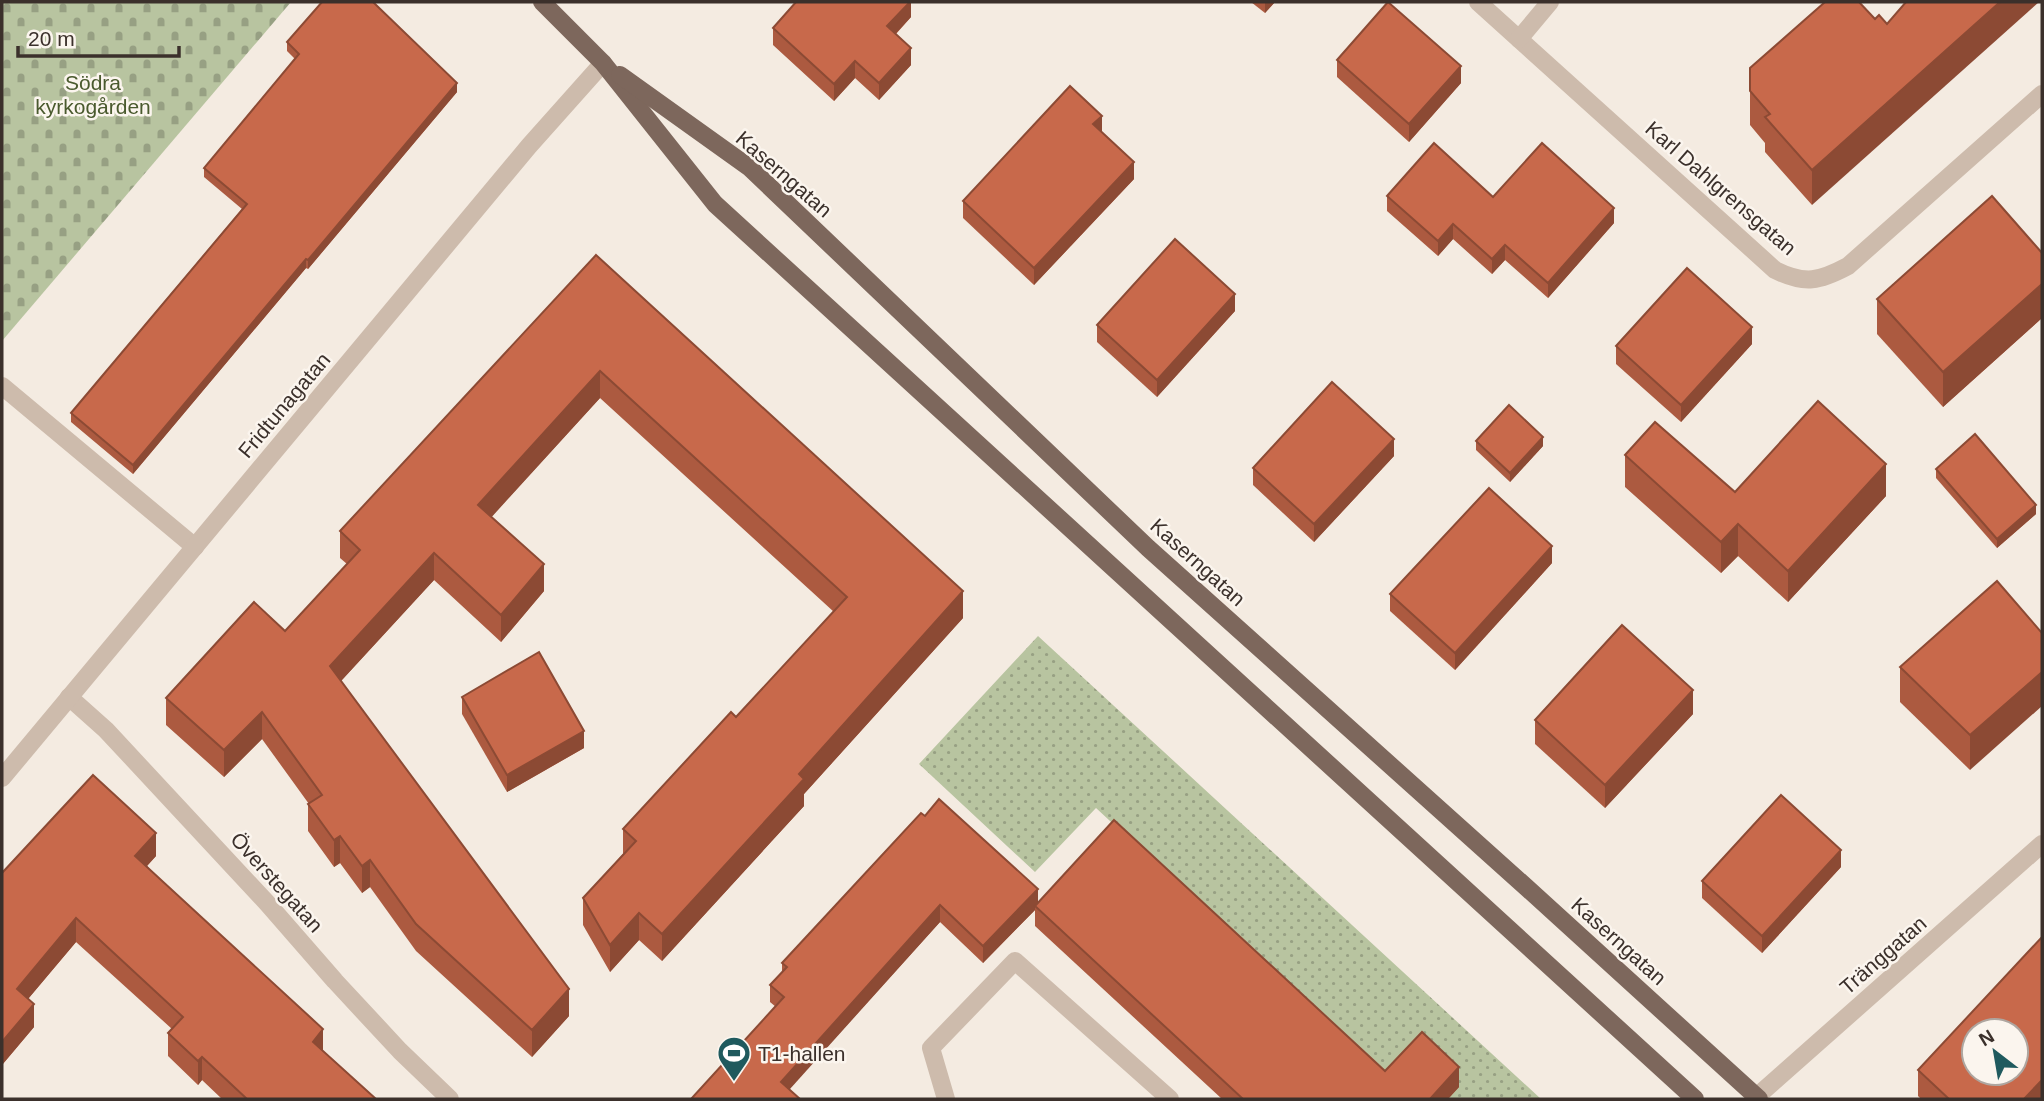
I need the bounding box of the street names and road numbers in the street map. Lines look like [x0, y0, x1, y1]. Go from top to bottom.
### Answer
street label: Karl Dahlgrensgatan [1641, 117, 1801, 259]
street label: Kaserngatan [732, 126, 836, 222]
street label: Fridtunagatan [234, 348, 334, 462]
street label: Kaserngatan [1146, 514, 1250, 610]
street label: Överstegatan [226, 827, 328, 937]
street label: Kaserngatan [1567, 893, 1671, 989]
street label: Tränggatan [1835, 911, 1931, 999]

